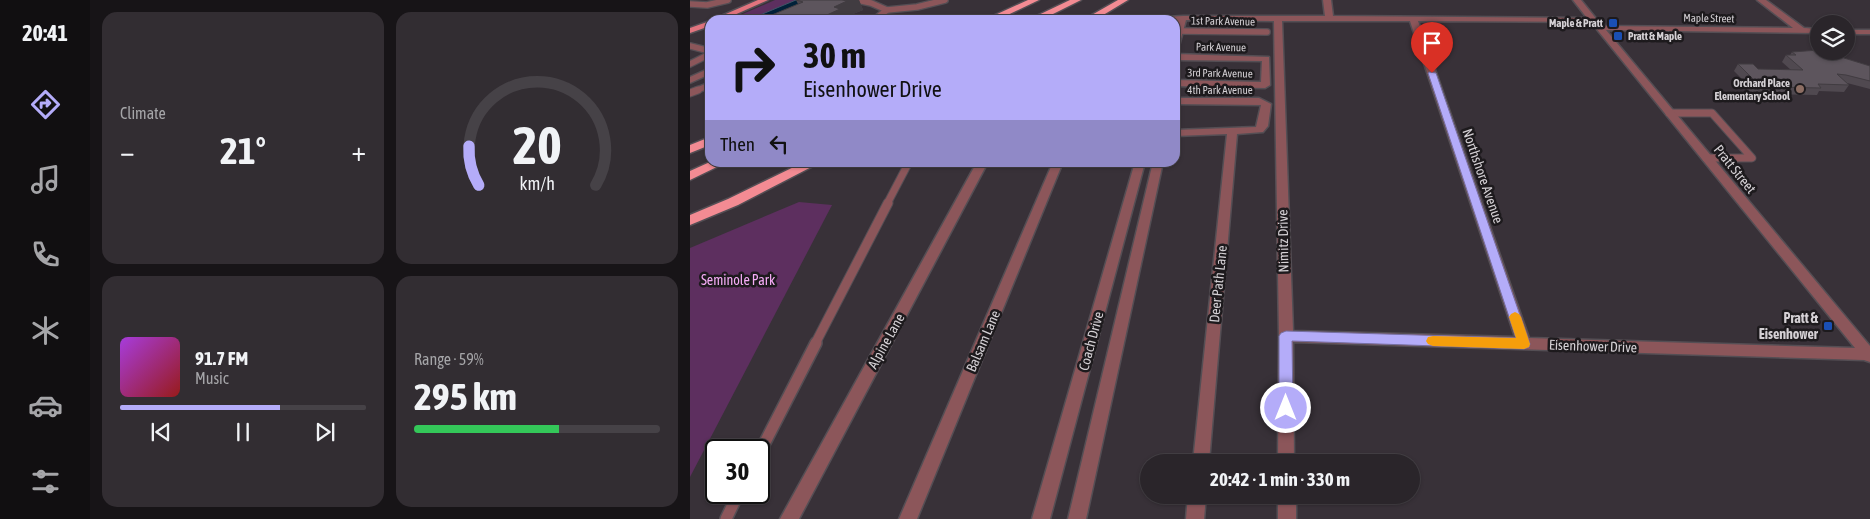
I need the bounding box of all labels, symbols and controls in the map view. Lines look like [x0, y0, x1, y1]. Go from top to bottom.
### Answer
street label: Maple Street [1683, 12, 1735, 24]
street label: 1st Park Avenue [1191, 14, 1255, 28]
map controls [1810, 15, 1855, 60]
button: layers [1810, 15, 1855, 60]
place label: Maple & Pratt [1549, 17, 1604, 29]
marker: Maple & Pratt [1607, 17, 1619, 29]
text: 20:41 [22, 20, 68, 46]
pin [1411, 22, 1453, 73]
icon: arrive [1418, 29, 1446, 57]
marker: Pratt & Maple [1612, 30, 1624, 42]
place label: Pratt & Maple [1628, 30, 1682, 42]
icon: right [720, 35, 785, 100]
text: 30 m [803, 35, 866, 75]
street label: Park Avenue [1196, 41, 1246, 53]
street label: 3rd Park Avenue [1187, 66, 1253, 80]
text: Eisenhower Drive [803, 76, 942, 102]
place label: Orchard Place Elementary School [1714, 77, 1791, 102]
marker: Orchard Place Elementary School [1794, 83, 1806, 95]
street label: 4th Park Avenue [1187, 84, 1253, 96]
icon: directions [28, 87, 63, 122]
text: Climate [120, 104, 166, 122]
text: 20 [513, 115, 561, 175]
street label: Northshore Avenue [1459, 127, 1507, 225]
text: 21° [220, 129, 266, 172]
icon: left [765, 130, 793, 158]
text: Then [720, 133, 755, 155]
text: − [120, 135, 135, 167]
text: + [351, 135, 366, 167]
street label: Pratt Street [1711, 141, 1759, 197]
icon: music [28, 162, 63, 197]
text: km/h [519, 173, 555, 194]
street label: Nimitz Drive [1274, 209, 1292, 273]
icon: phone [28, 237, 63, 272]
street label: Deer Path Lane [1206, 245, 1230, 323]
park label: Seminole Park [701, 272, 775, 288]
street label: Balsam Lane [963, 308, 1003, 374]
street label: Coach Drive [1075, 310, 1107, 372]
place label: Pratt & Eisenhower [1759, 310, 1819, 342]
street label: Alpine Lane [864, 311, 908, 371]
icon: climate [28, 313, 63, 348]
marker: Pratt & Eisenhower [1822, 320, 1834, 332]
street label: Eisenhower Drive [1549, 336, 1637, 356]
text: 91.7 FM [195, 347, 248, 369]
text: Range · 59% [414, 350, 484, 368]
text: Music [195, 369, 229, 387]
text: 295 km [414, 375, 517, 418]
position arrow [1259, 381, 1311, 433]
icon: car [28, 388, 63, 423]
icon: previous [147, 418, 175, 446]
icon: pause [229, 418, 257, 446]
icon: next [311, 418, 339, 446]
speed limit sign: 30 [705, 439, 770, 504]
icon: filters [28, 464, 63, 499]
text: 20:42 · 1 min · 330 m [1210, 468, 1350, 490]

